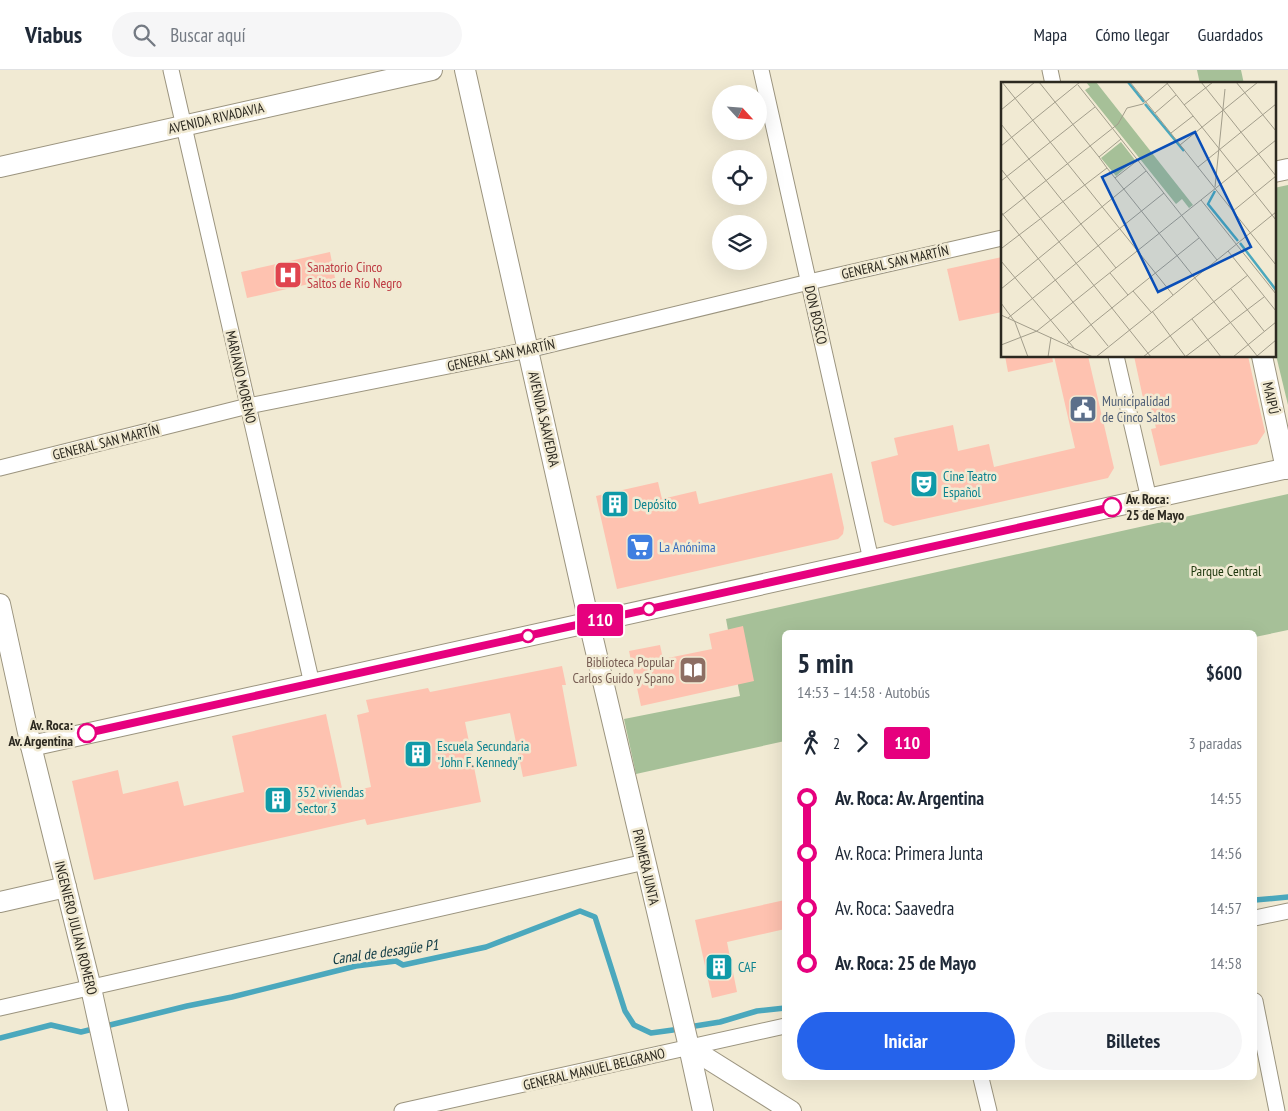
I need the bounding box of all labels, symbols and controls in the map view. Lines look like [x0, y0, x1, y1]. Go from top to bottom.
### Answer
search box [112, 12, 462, 57]
text: Viabus [25, 19, 82, 50]
icon: search [130, 21, 158, 49]
text: Buscar aquí [170, 23, 246, 47]
text: Mapa [1033, 23, 1067, 46]
text: Cómo llegar [1095, 23, 1170, 46]
text: Guardados [1198, 23, 1263, 46]
inset map [1001, 82, 1276, 358]
north arrow [712, 85, 768, 140]
map controls [712, 85, 767, 270]
street label: AVENIDA RIVADAVIA [166, 98, 266, 138]
button: locate [712, 150, 767, 205]
button: layers [712, 215, 767, 270]
street label: GENERAL SAN MARTÍN [840, 241, 950, 283]
place label: Sanatorio Cinco Saltos de Río Negro [307, 258, 402, 292]
hospital icon: Sanatorio Cinco Saltos de Río Negro [273, 260, 303, 290]
street label: DON BOSCO [801, 284, 832, 346]
street label: MARIANO MORENO [222, 329, 261, 426]
street label: GENERAL SAN MARTÍN [446, 335, 556, 375]
street label: AVENIDA SAAVEDRA [524, 370, 564, 469]
street label: MAIPÚ [1259, 380, 1283, 416]
place label: Municipalidad de Cinco Saltos [1102, 392, 1176, 426]
public building icon: Municipalidad de Cinco Saltos [1068, 394, 1098, 424]
street label: GENERAL SAN MARTÍN [51, 420, 161, 464]
place label: Cine Teatro Español [943, 467, 997, 501]
theatre icon: Cine Teatro Español [909, 469, 939, 499]
building icon: Depósito [600, 489, 630, 519]
place label: Av. Roca: 25 de Mayo [1125, 490, 1184, 524]
place label: Depósito [634, 495, 677, 513]
marker: Av. Roca: 25 de Mayo [1102, 497, 1122, 517]
supermarket icon: La Anónima [625, 532, 655, 562]
place label: La Anónima [659, 538, 716, 556]
park label: Parque Central [1191, 562, 1262, 580]
unlabelled marker [642, 602, 656, 616]
line badge: 110 [571, 604, 629, 636]
text: 110 [587, 608, 613, 631]
unlabelled marker [521, 629, 535, 643]
text: 5 min [797, 644, 854, 681]
place label: Biblioteca Popular Carlos Guido y Spano [573, 653, 674, 687]
library icon: Biblioteca Popular Carlos Guido y Spano [678, 655, 708, 685]
text: $600 [1206, 661, 1242, 685]
text: 14:53 – 14:58 · Autobús [797, 682, 930, 702]
place label: Av. Roca: Av. Argentina [8, 716, 73, 750]
marker: Av. Roca: Av. Argentina [77, 723, 97, 743]
icon: walk [797, 729, 825, 757]
icon: forward [848, 729, 876, 757]
text: 110 [894, 731, 920, 754]
text: 2 [833, 733, 840, 753]
text: 3 paradas [1189, 733, 1242, 753]
place label: Escuela Secundaria "John F. Kennedy" [437, 737, 529, 771]
building icon: Escuela Secundaria "John F. Kennedy" [403, 739, 433, 769]
place label: 352 viviendas Sector 3 [297, 783, 364, 817]
building icon: 352 viviendas Sector 3 [263, 785, 293, 815]
text: Av. Roca: Av. Argentina [835, 786, 984, 810]
text: 14:55 [1210, 788, 1242, 808]
street label: PRIMERA JUNTA [629, 827, 664, 907]
text: Av. Roca: Primera Junta [835, 841, 983, 865]
text: 14:56 [1210, 843, 1242, 863]
street label: INGENIERO JULIAN ROMERO [51, 859, 101, 997]
text: Av. Roca: Saavedra [835, 896, 954, 920]
text: 14:57 [1210, 898, 1242, 918]
water label: Canal de desagüe P1 [330, 935, 440, 968]
text: Av. Roca: 25 de Mayo [835, 951, 976, 975]
building icon: CAF [704, 952, 734, 982]
text: 14:58 [1210, 953, 1242, 973]
place label: CAF [738, 958, 757, 976]
button: Iniciar [797, 1012, 1015, 1070]
button: Billetes [1025, 1012, 1242, 1070]
street label: GENERAL MANUEL BELGRANO [521, 1044, 667, 1094]

